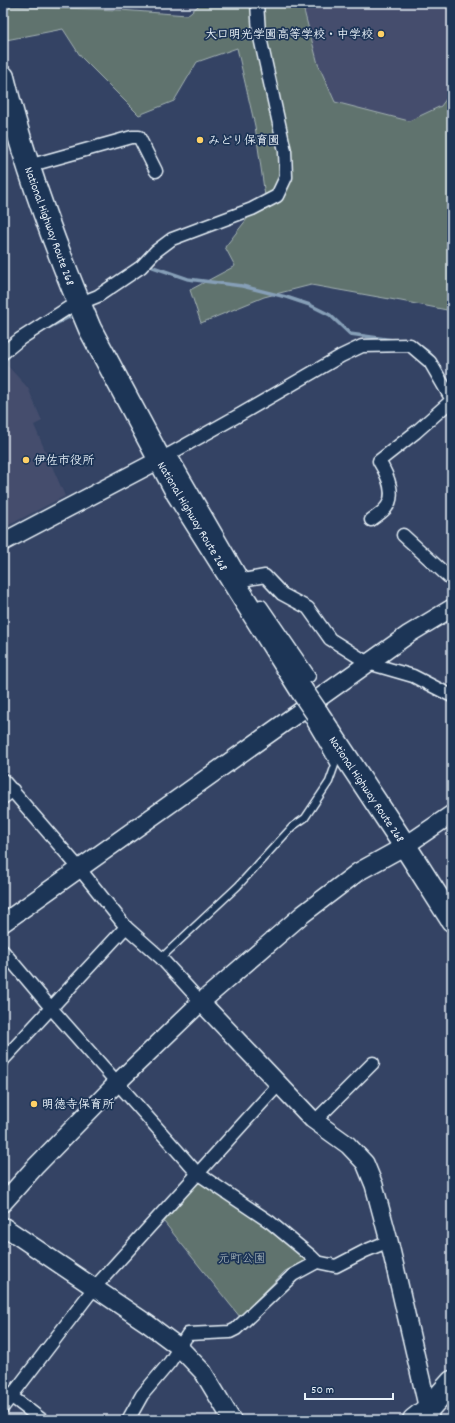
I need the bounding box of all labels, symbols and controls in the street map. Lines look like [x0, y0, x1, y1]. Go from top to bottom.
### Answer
place label: 大口明光学園高等学校・中学校 [205, 27, 373, 44]
marker: 大口明光学園高等学校・中学校 [376, 29, 386, 39]
place label: みどり保育園 [208, 133, 280, 150]
marker: みどり保育園 [195, 135, 205, 145]
street label: National Highway Route 268 [19, 165, 78, 288]
place label: 伊佐市役所 [34, 453, 95, 470]
marker: 伊佐市役所 [21, 455, 31, 465]
street label: National Highway Route 268 [152, 459, 231, 575]
street label: National Highway Route 268 [324, 733, 408, 847]
place label: 明徳寺保育所 [42, 1097, 115, 1114]
marker: 明徳寺保育所 [29, 1099, 39, 1109]
park label: 元町公園 [218, 1251, 266, 1268]
scale bar [305, 1375, 393, 1401]
text: 50 m [311, 1382, 334, 1399]

